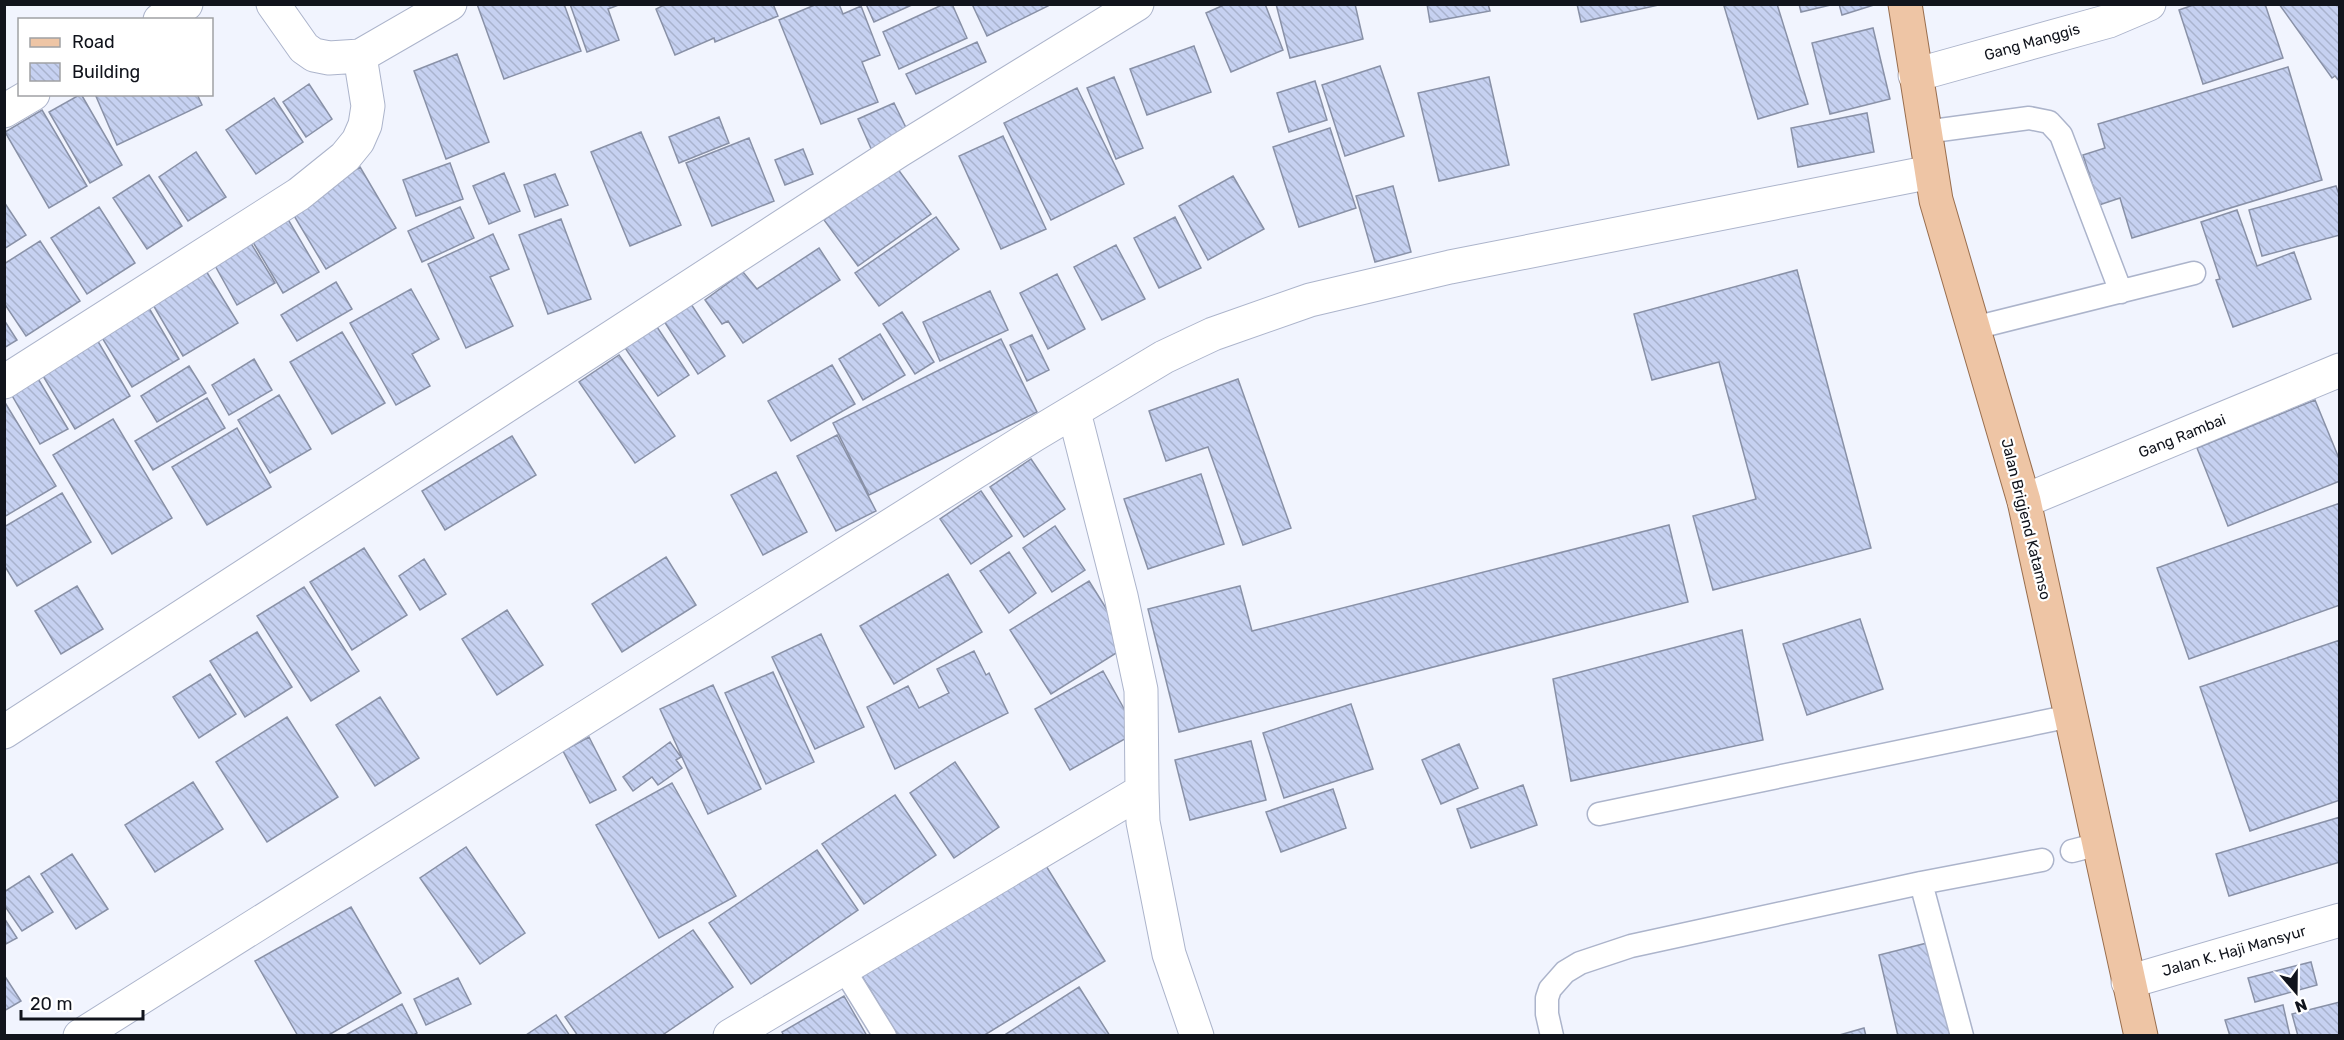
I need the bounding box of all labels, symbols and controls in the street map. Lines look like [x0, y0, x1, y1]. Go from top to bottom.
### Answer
legend [18, 18, 213, 96]
street label: Gang Manggis [1982, 20, 2082, 64]
text: Road [72, 31, 115, 53]
text: Building [72, 61, 140, 83]
street label: Gang Rambai [2136, 410, 2228, 462]
street label: Jalan Brigjend Katamso [1997, 437, 2055, 601]
street label: Jalan K. Haji Mansyur [2160, 922, 2308, 980]
north arrow [2266, 962, 2326, 1022]
scale bar [21, 983, 142, 1021]
text: 20 m [30, 993, 72, 1015]
text: N [2292, 995, 2310, 1017]

